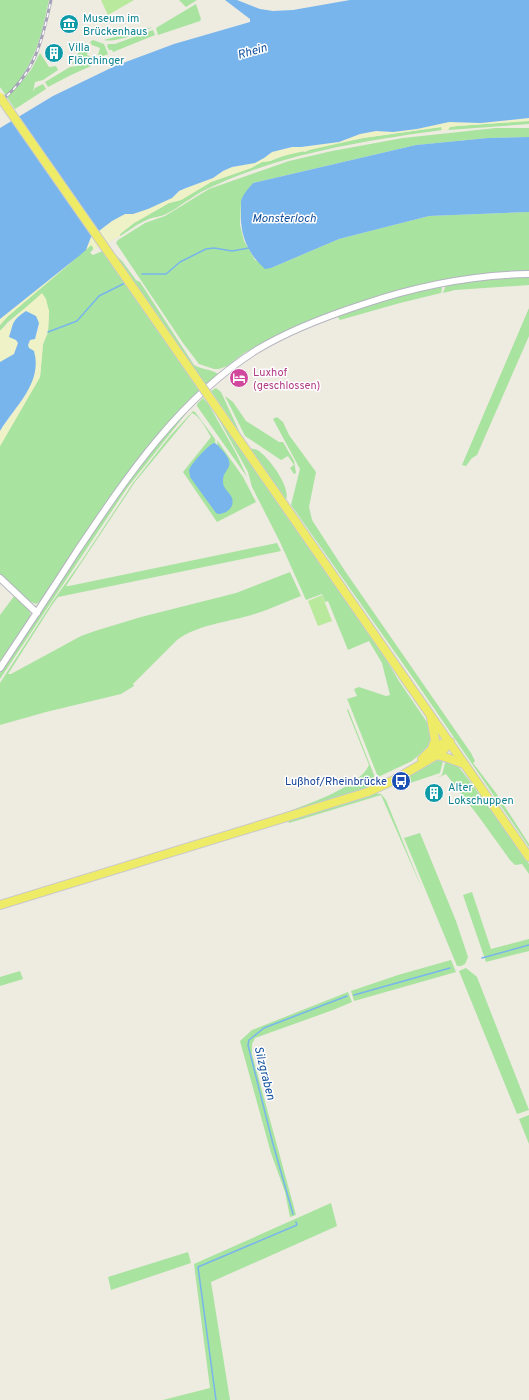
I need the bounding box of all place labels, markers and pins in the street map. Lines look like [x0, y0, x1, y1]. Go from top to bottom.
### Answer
place label: Museum im Brückenhaus [83, 12, 147, 39]
museum icon: Museum im Brückenhaus [58, 13, 80, 35]
place label: Villa Flörchinger [68, 41, 125, 68]
building icon: Villa Flörchinger [43, 42, 65, 64]
place label: Luxhof (geschlossen) [253, 366, 320, 393]
hotel icon: Luxhof (geschlossen) [228, 367, 250, 389]
bus stop icon: Lußhof/Rheinbrücke [390, 770, 412, 792]
place label: Lußhof/Rheinbrücke [285, 775, 387, 789]
place label: Alter Lokschuppen [448, 781, 514, 808]
building icon: Alter Lokschuppen [423, 782, 445, 804]

